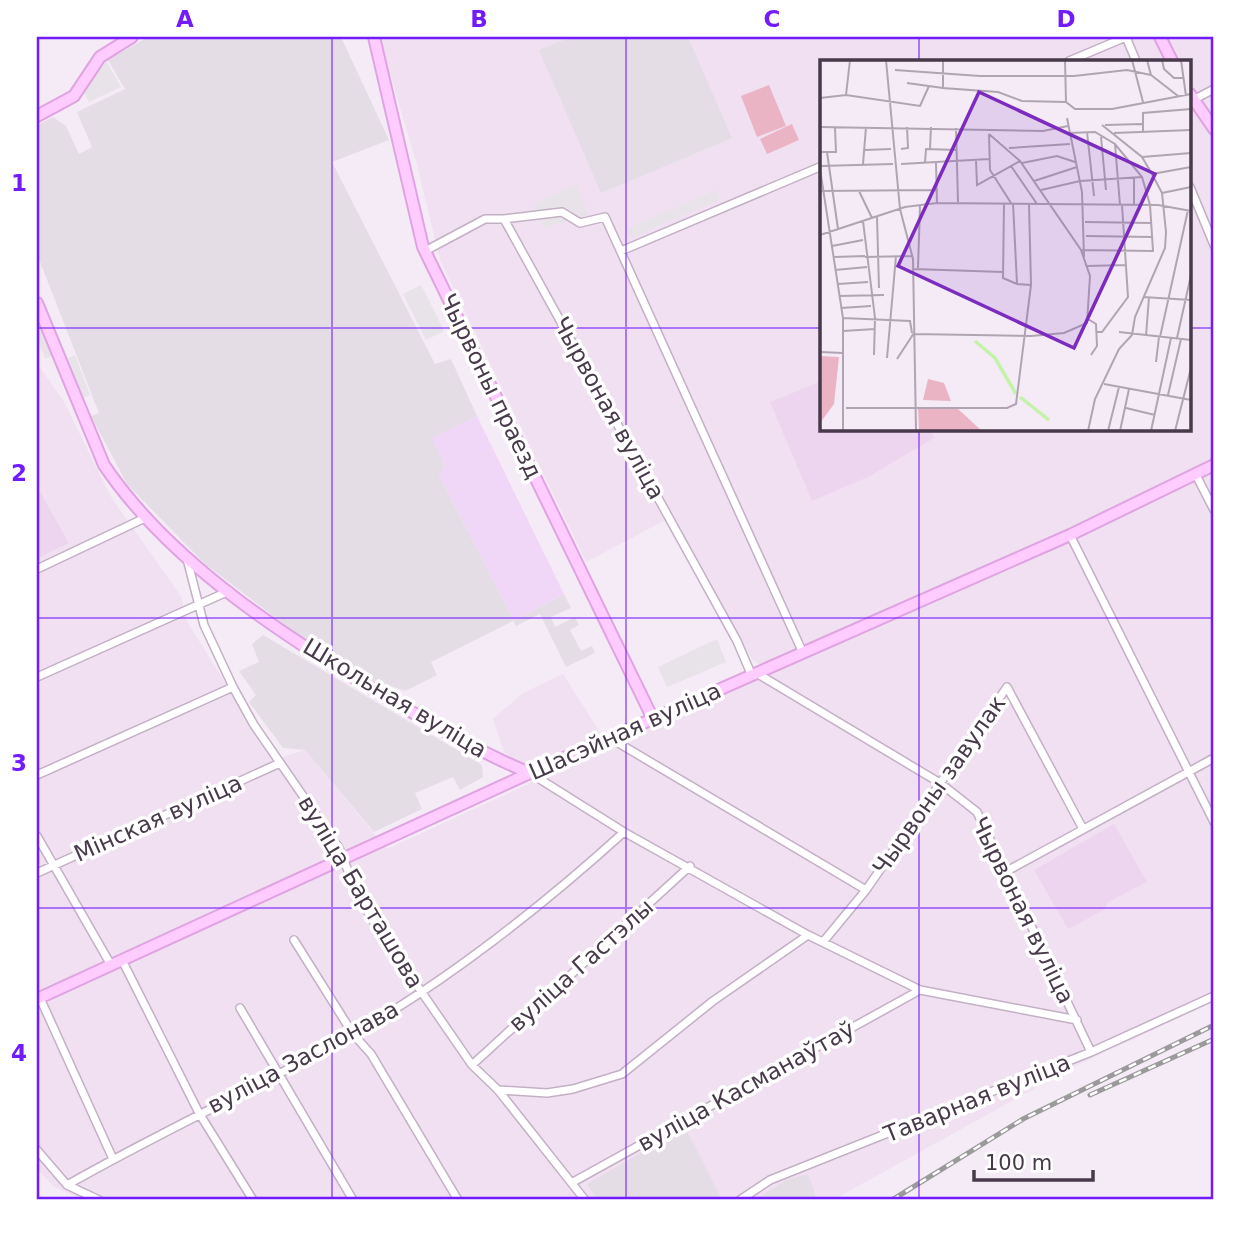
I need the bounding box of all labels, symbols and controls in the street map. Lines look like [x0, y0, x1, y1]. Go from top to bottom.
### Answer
text: A [176, 6, 194, 32]
text: B [470, 6, 488, 32]
text: C [764, 6, 780, 32]
text: D [1056, 6, 1076, 32]
inset map [820, 60, 1192, 430]
text: 1 [11, 170, 27, 196]
street label: Чырвоны праезд [435, 289, 547, 483]
street label: Чырвоная вуліца [548, 312, 670, 504]
text: 2 [11, 460, 27, 486]
street label: Школьная вуліца [299, 633, 491, 763]
street label: Шасэйная вуліца [525, 677, 725, 785]
street label: Чырвоны завулак [867, 690, 1011, 880]
text: 3 [11, 750, 27, 776]
street label: Мінская вуліца [70, 769, 246, 867]
street label: вуліца Барташова [293, 791, 429, 993]
street label: Чырвоная вуліца [967, 812, 1079, 1008]
street label: вуліца Гастэлы [504, 893, 658, 1037]
street label: вуліца Заслонава [203, 996, 403, 1118]
street label: вуліца Касманаўтаў [633, 1016, 859, 1156]
text: 4 [11, 1040, 27, 1066]
street label: Таварная вуліца [879, 1049, 1074, 1148]
scale bar [974, 1139, 1094, 1183]
text: 100 m [985, 1151, 1052, 1175]

